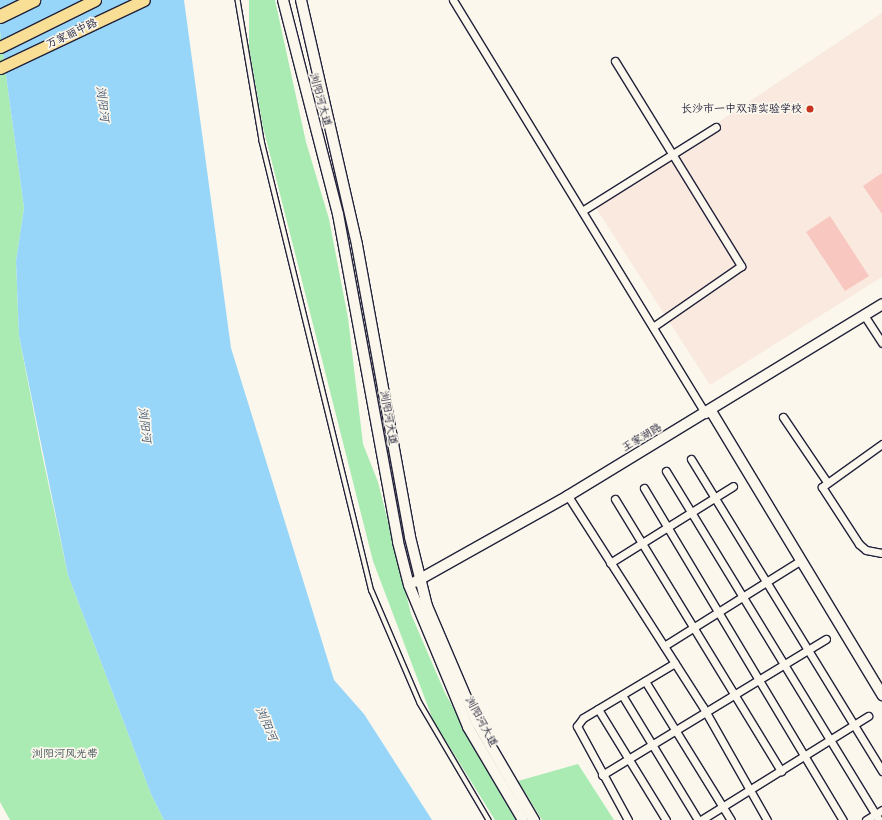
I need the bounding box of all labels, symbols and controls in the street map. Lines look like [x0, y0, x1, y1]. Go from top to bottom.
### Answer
street label: 万家丽中路 [44, 16, 100, 52]
street label: 浏阳河大道 [307, 72, 333, 128]
water label: 浏阳河 [93, 85, 111, 123]
place label: 长沙市一中双语实验学校 [681, 102, 802, 116]
marker: 长沙市一中双语实验学校 [805, 104, 815, 114]
street label: 浏阳河大道 [377, 390, 399, 446]
water label: 浏阳河 [135, 406, 153, 444]
street label: 王家湖路 [620, 421, 664, 455]
street label: 浏阳河大道 [462, 695, 500, 749]
water label: 浏阳河 [252, 705, 280, 743]
park label: 浏阳河风光带 [32, 747, 98, 761]

